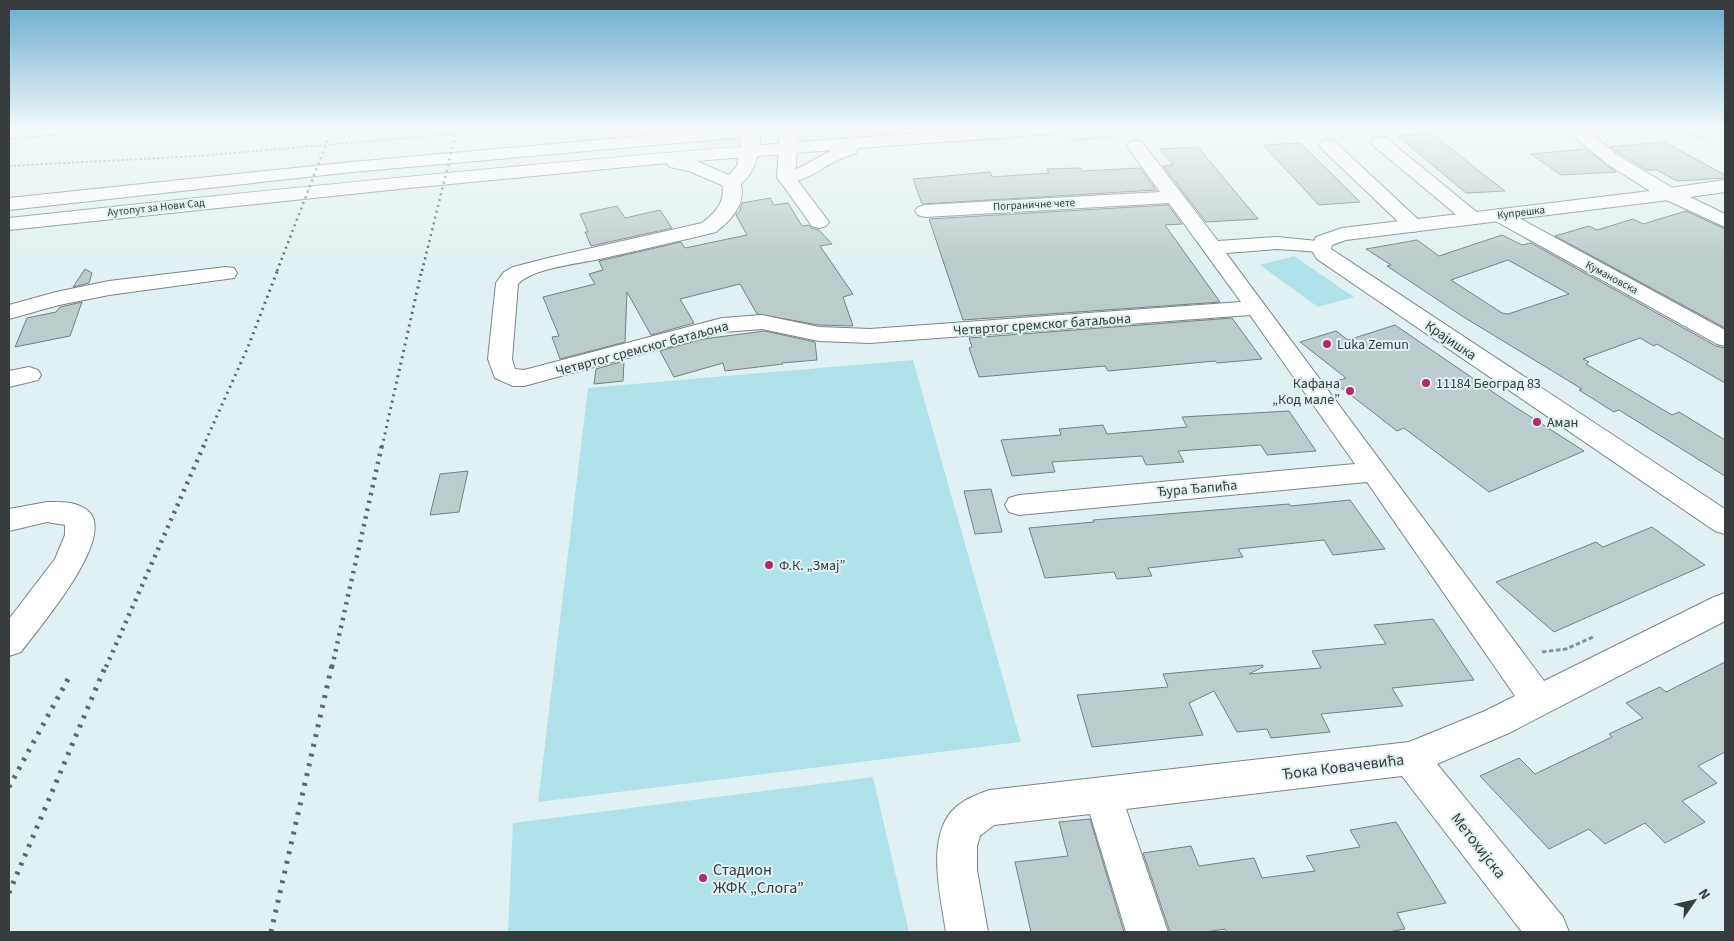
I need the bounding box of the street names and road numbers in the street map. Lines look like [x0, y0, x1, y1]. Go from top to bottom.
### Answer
street label: Аутопут за Нови Сад [107, 195, 206, 220]
street label: Пограничне чете [993, 195, 1076, 214]
street label: Купрешка [1496, 202, 1546, 223]
street label: Кумановска [1583, 257, 1641, 298]
street label: Четвртог сремског батаљона [953, 309, 1132, 341]
street label: Четвртог сремског батаљона [554, 316, 731, 382]
street label: Крајишка [1421, 316, 1480, 365]
street label: Ђура Ђапића [1156, 476, 1238, 502]
street label: Ђока Ковачевића [1281, 749, 1405, 785]
street label: Метохијска [1445, 808, 1511, 883]

